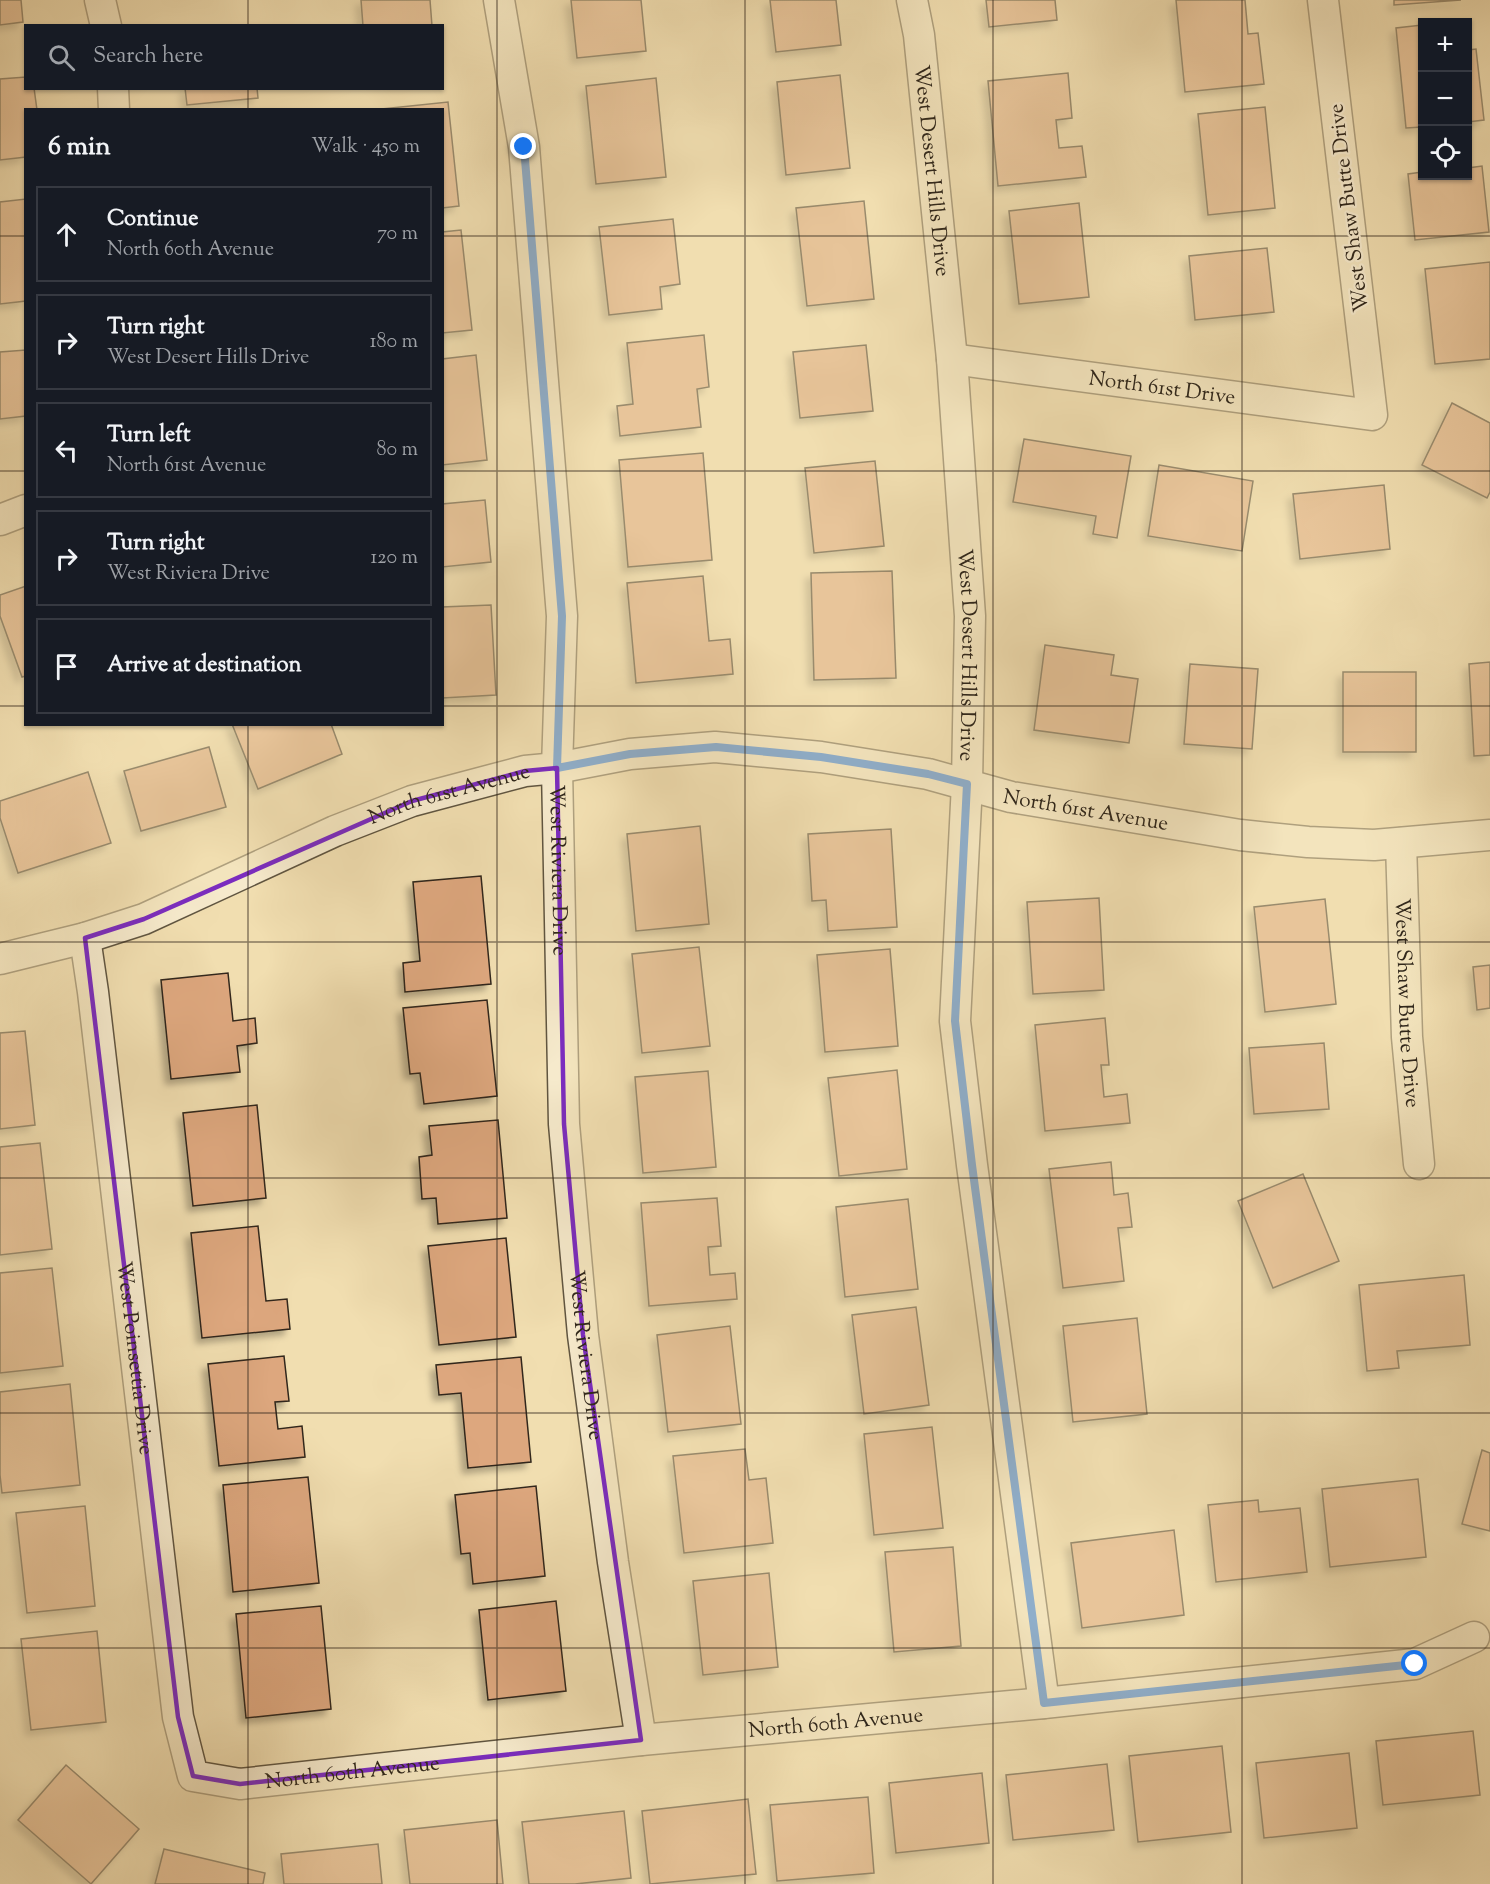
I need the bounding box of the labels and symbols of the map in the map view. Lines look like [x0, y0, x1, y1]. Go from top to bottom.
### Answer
street label: West Desert Hills Drive [905, 63, 957, 278]
street label: West Shaw Butte Drive [1322, 102, 1378, 314]
route end [510, 133, 536, 159]
street label: North 61st Drive [1087, 364, 1237, 414]
street label: West Desert Hills Drive [948, 548, 983, 762]
street label: North 61st Avenue [364, 757, 534, 834]
street label: North 61st Avenue [1001, 783, 1171, 840]
street label: West Riviera Drive [540, 784, 574, 956]
street label: West Shaw Butte Drive [1386, 898, 1427, 1109]
street label: West Poinsettia Drive [108, 1260, 160, 1457]
street label: West Riviera Drive [560, 1269, 610, 1442]
route start [1401, 1650, 1427, 1676]
street label: North 60th Avenue [747, 1701, 925, 1747]
street label: North 60th Avenue [264, 1749, 441, 1798]

